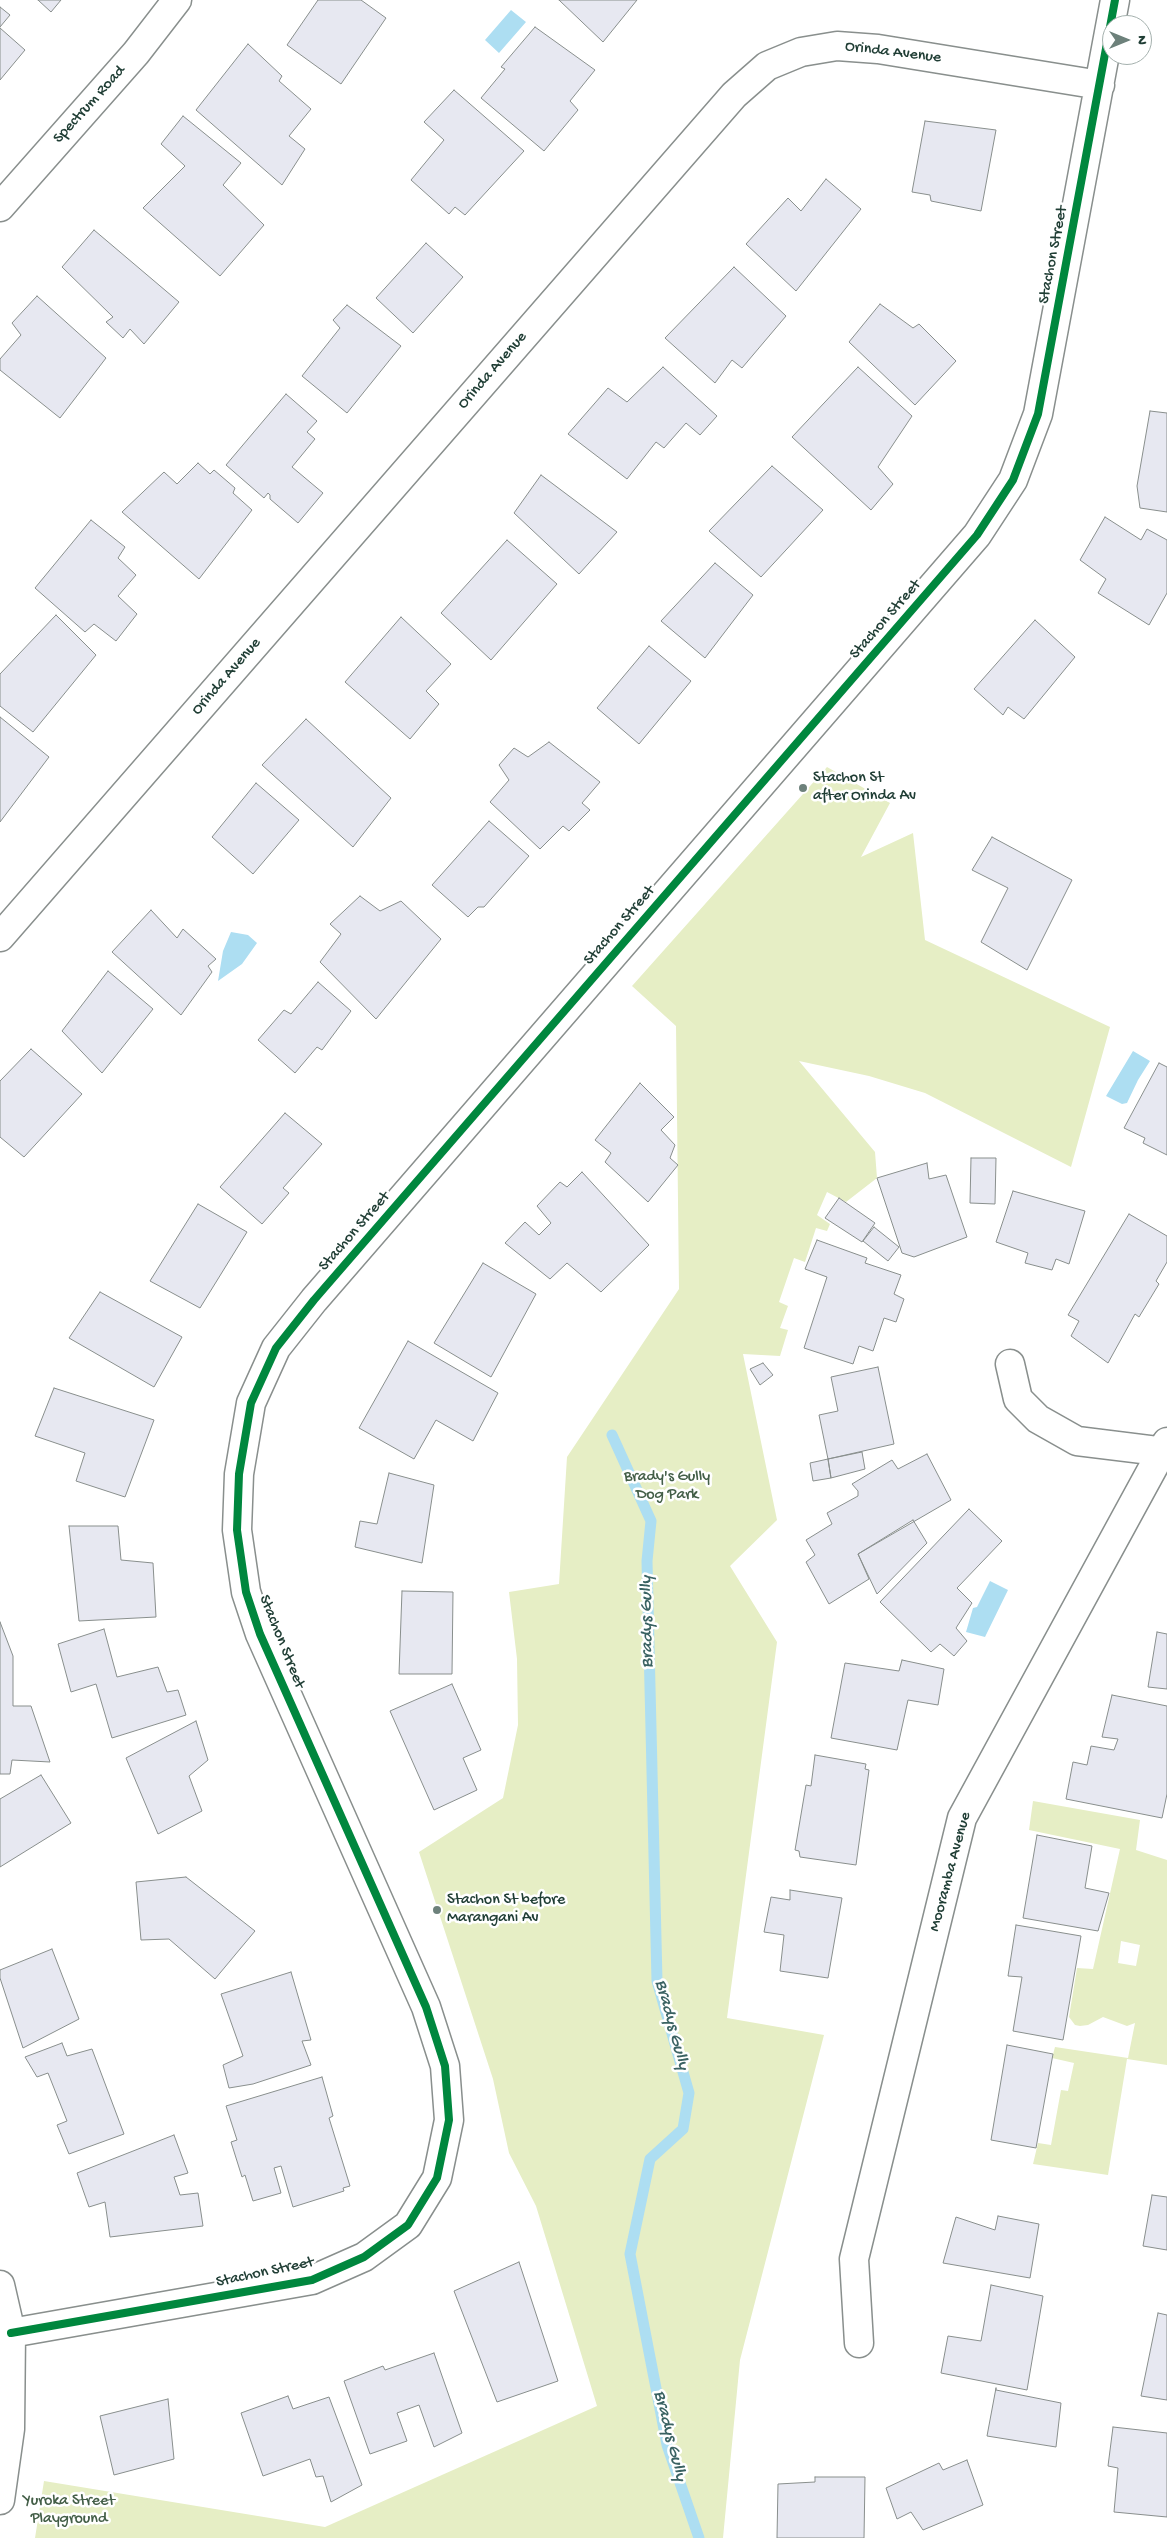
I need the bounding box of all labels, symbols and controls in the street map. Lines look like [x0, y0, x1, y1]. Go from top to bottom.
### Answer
north arrow [1102, 15, 1152, 65]
text: N [1133, 35, 1150, 45]
street label: Orinda Avenue [844, 38, 942, 68]
street label: Spectrum Road [50, 62, 130, 148]
street label: Stachon Street [1035, 204, 1073, 306]
street label: Orinda Avenue [454, 328, 532, 414]
street label: Stachon Street [846, 576, 926, 664]
street label: Orinda Avenue [188, 634, 266, 720]
place label: Stachon St after Orinda Av [813, 769, 916, 807]
marker: Stachon St after Orinda Av [797, 782, 809, 794]
street label: Stachon Street [580, 882, 660, 970]
street label: Stachon Street [315, 1188, 395, 1276]
park label: Brady's Gully Dog Park [624, 1468, 710, 1506]
water label: Bradys Gully [636, 1576, 660, 1668]
street label: Stachon Street [254, 1592, 308, 1692]
street label: Mooramba Avenue [926, 1810, 976, 1934]
place label: Stachon St before Marangani Av [447, 1891, 565, 1929]
marker: Stachon St before Marangani Av [431, 1904, 443, 1916]
water label: Bradys Gully [649, 1978, 693, 2072]
street label: Stachon Street [214, 2253, 316, 2293]
water label: Bradys Gully [647, 2389, 691, 2483]
park label: Yuroka Street Playground [23, 2492, 115, 2530]

